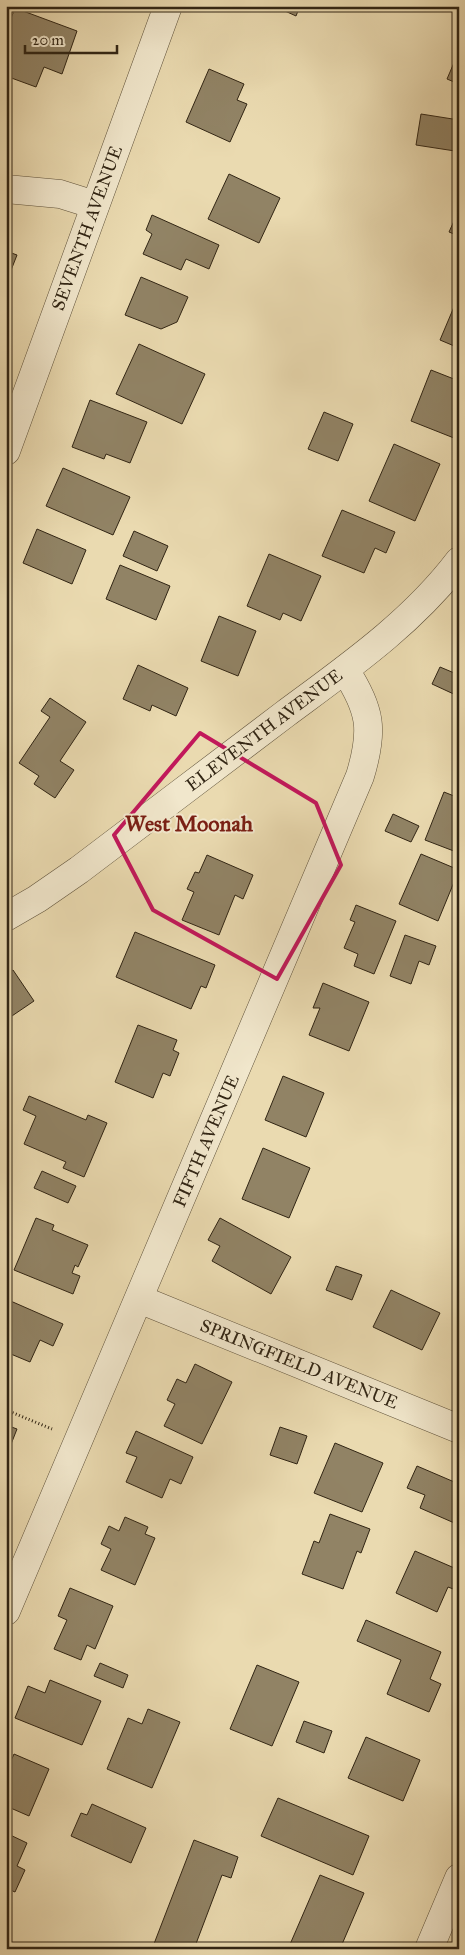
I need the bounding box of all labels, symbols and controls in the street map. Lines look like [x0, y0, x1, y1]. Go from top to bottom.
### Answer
scale bar [25, 22, 118, 54]
text: 20 m [32, 31, 64, 49]
street label: SEVENTH AVENUE [47, 142, 127, 314]
street label: ELEVENTH AVENUE [182, 664, 347, 796]
district label: West Moonah [125, 810, 254, 837]
street label: FIFTH AVENUE [168, 1071, 244, 1211]
street label: SPRINGFIELD AVENUE [197, 1314, 401, 1414]

